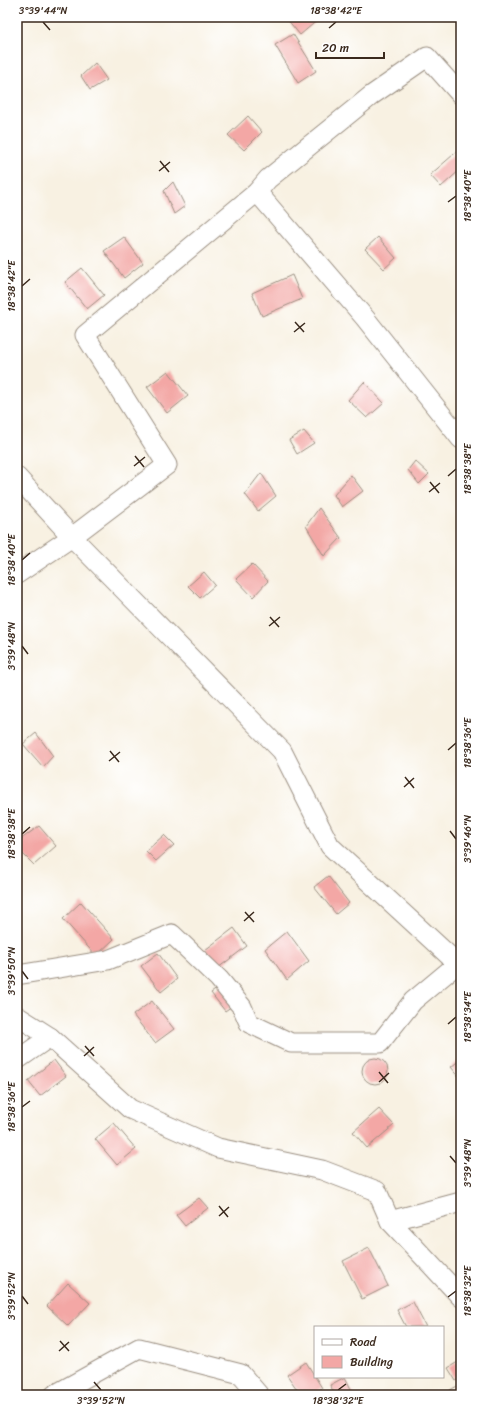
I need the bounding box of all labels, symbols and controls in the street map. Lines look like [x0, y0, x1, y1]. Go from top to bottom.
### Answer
text: 3°39'44"N [19, 2, 67, 20]
text: 18°38'42"E [310, 2, 363, 20]
scale bar [316, 34, 384, 60]
text: 20 m [322, 37, 349, 59]
text: 18°38'40"E [459, 169, 477, 222]
text: 18°38'42"E [3, 259, 21, 312]
text: 18°38'38"E [459, 442, 477, 495]
text: 18°38'40"E [3, 533, 21, 586]
text: 3°39'48"N [3, 622, 21, 670]
text: 18°38'36"E [459, 716, 477, 768]
text: 18°38'38"E [3, 807, 21, 860]
text: 3°39'46"N [459, 815, 477, 863]
text: 3°39'50"N [3, 947, 21, 995]
text: 18°38'34"E [459, 990, 477, 1043]
text: 18°38'36"E [3, 1080, 21, 1132]
text: 3°39'48"N [459, 1139, 477, 1187]
text: 18°38'32"E [459, 1264, 477, 1316]
text: 3°39'52"N [3, 1272, 21, 1320]
legend [314, 1326, 444, 1378]
text: Road [350, 1331, 377, 1353]
text: Building [350, 1351, 393, 1373]
text: 3°39'52"N [77, 1392, 125, 1410]
text: 18°38'32"E [313, 1392, 365, 1410]

